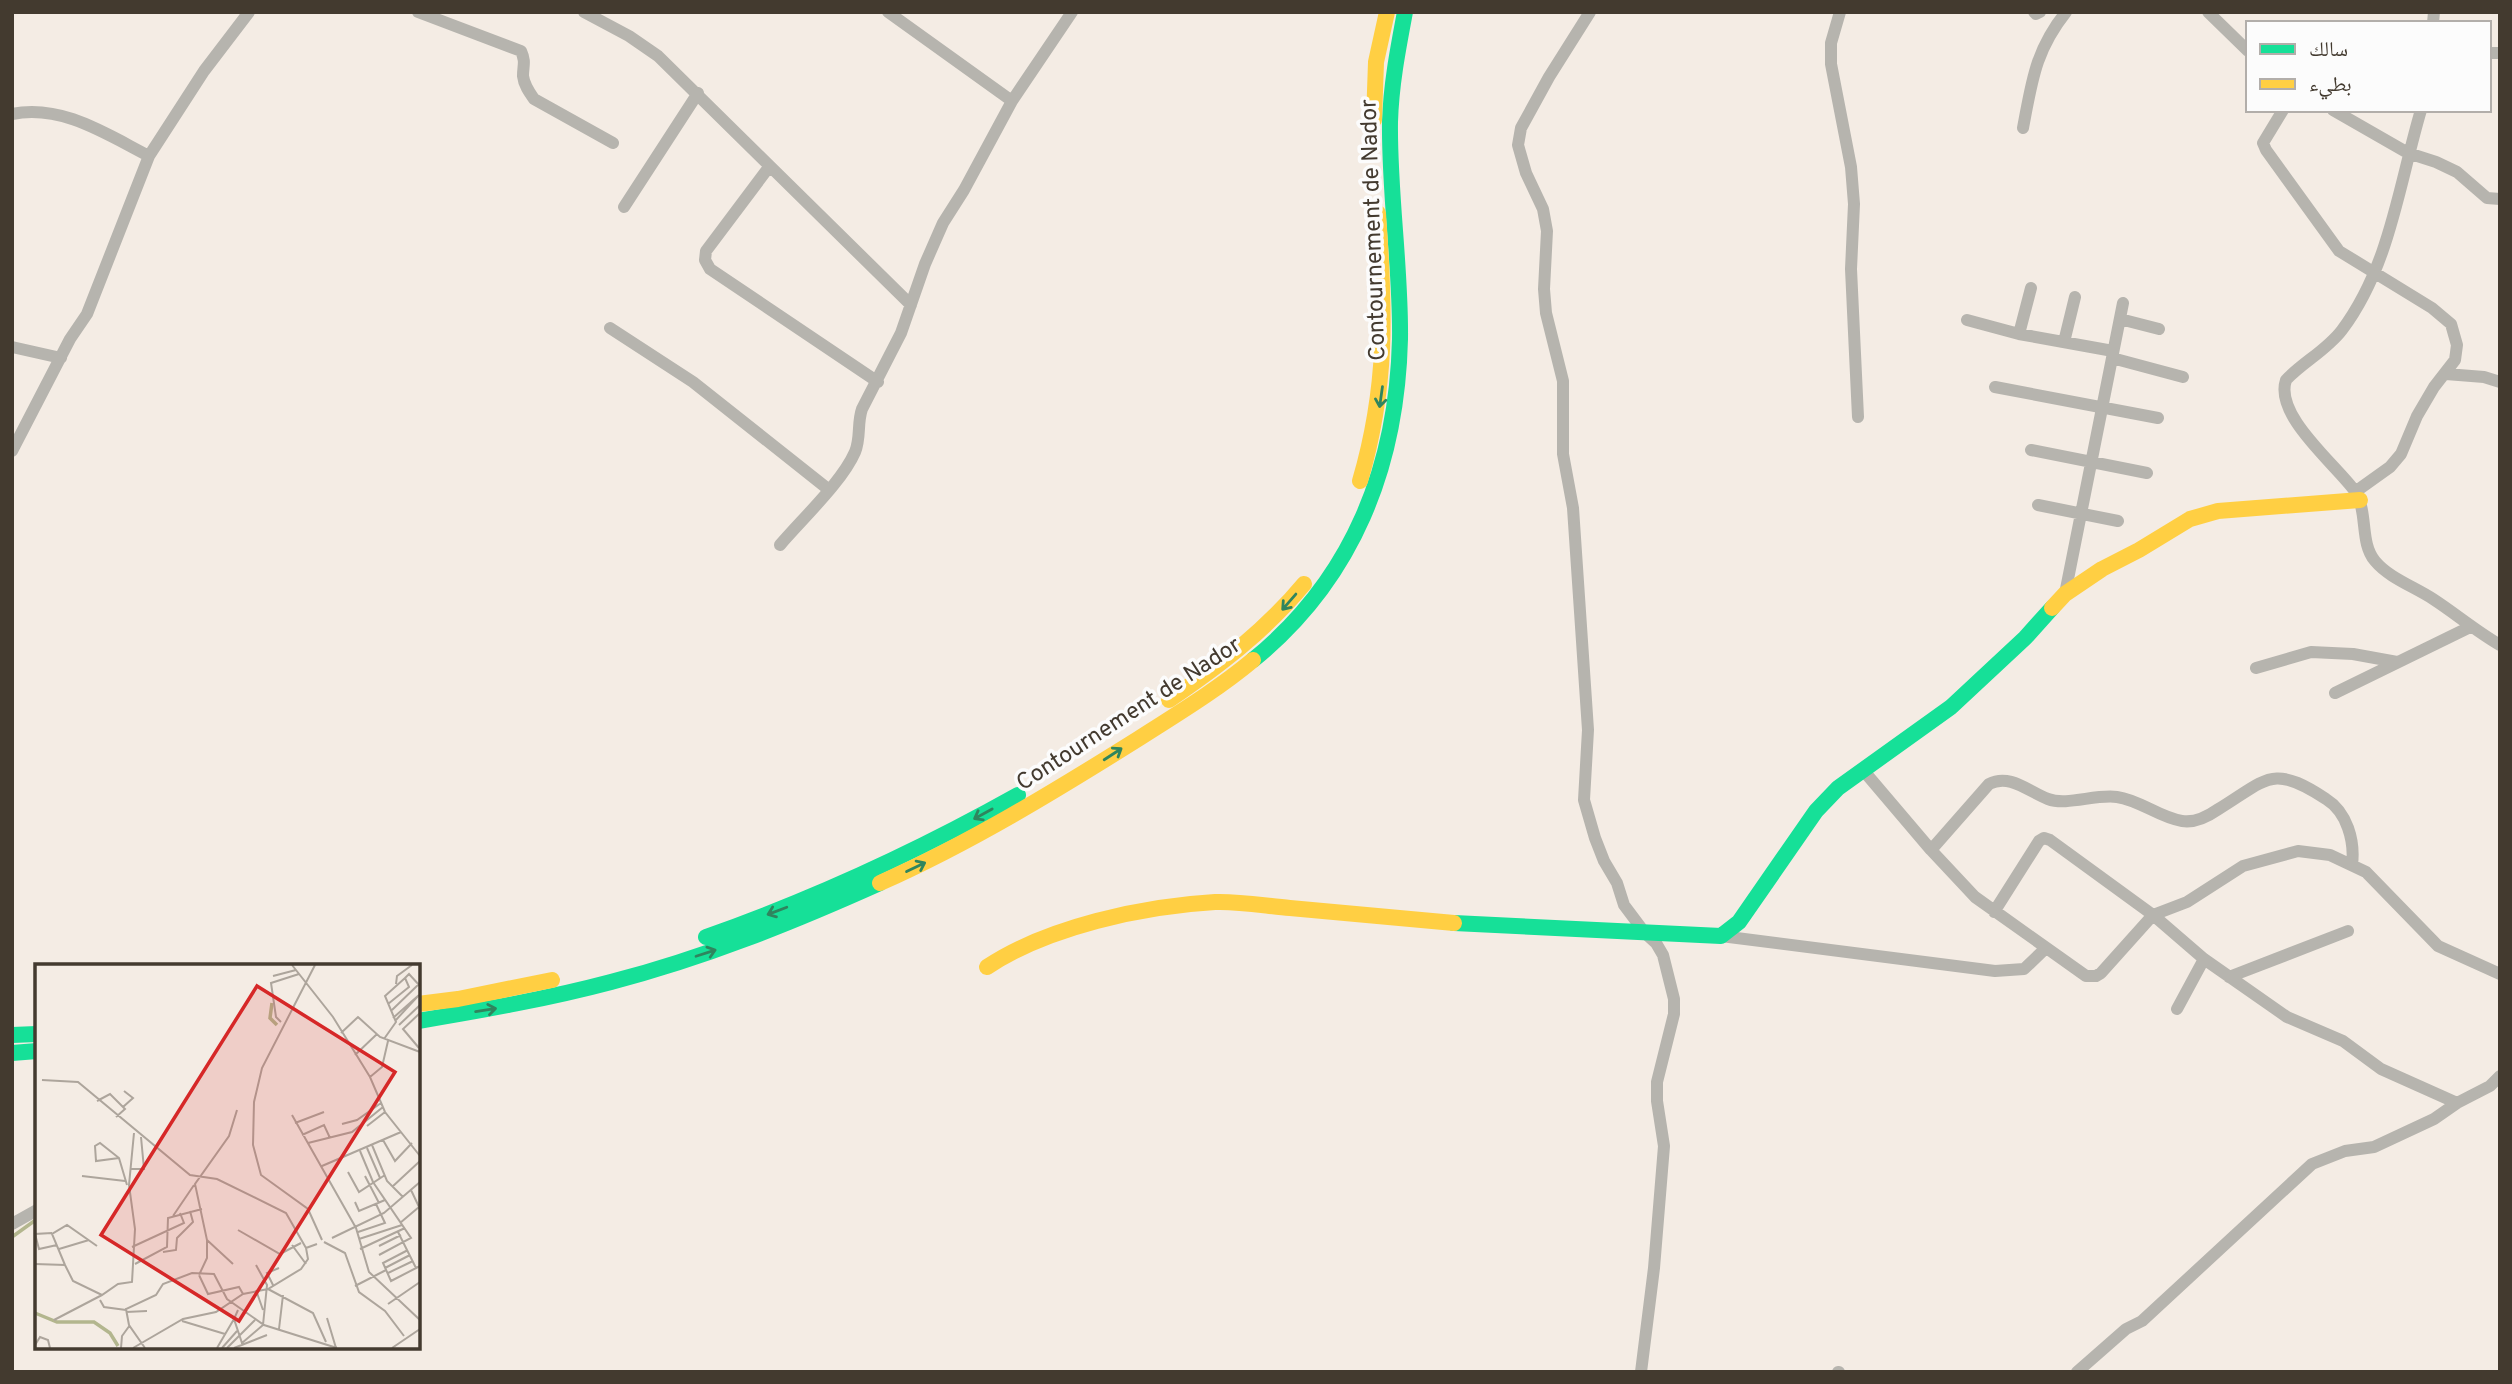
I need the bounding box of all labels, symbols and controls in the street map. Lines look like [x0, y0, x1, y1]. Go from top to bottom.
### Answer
legend [2246, 21, 2491, 112]
text: سالك [2309, 37, 2348, 64]
text: بطيء [2309, 72, 2352, 100]
street label: Contournement de Nador [1355, 98, 1394, 361]
one-way arrow [1374, 385, 1387, 408]
one-way arrow [1281, 592, 1297, 610]
street label: Contournement de Nador [1012, 632, 1247, 799]
one-way arrow [1103, 747, 1122, 762]
one-way arrow [973, 808, 994, 821]
one-way arrow [905, 860, 926, 874]
one-way arrow [767, 906, 789, 919]
one-way arrow [694, 946, 716, 959]
inset map [35, 964, 420, 1349]
one-way arrow [474, 1003, 497, 1016]

